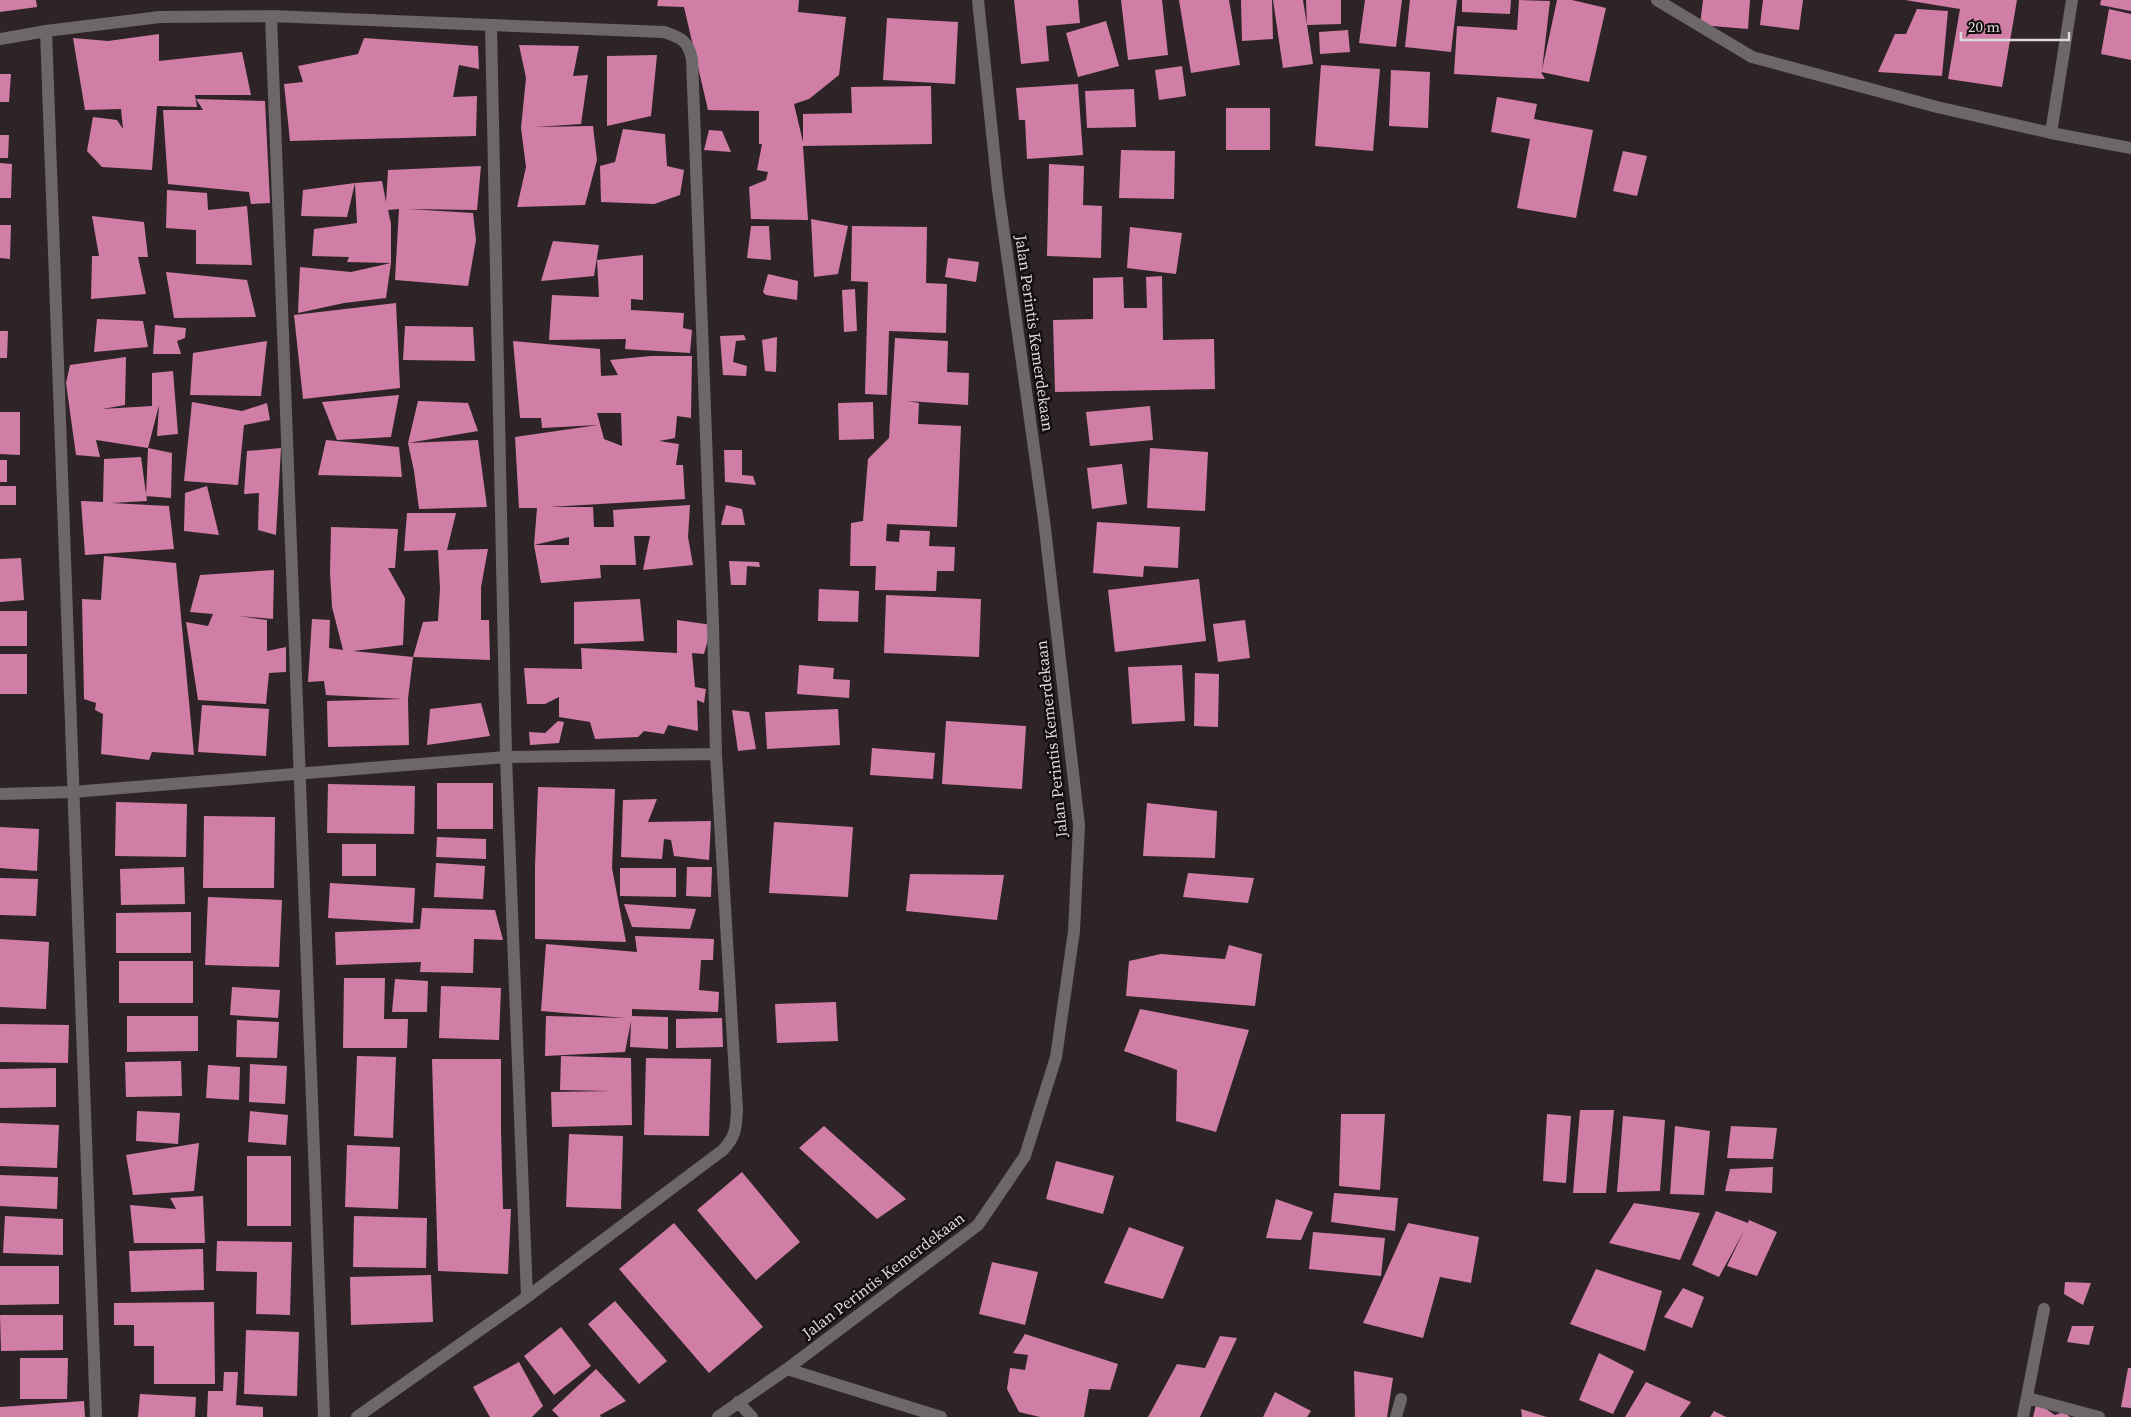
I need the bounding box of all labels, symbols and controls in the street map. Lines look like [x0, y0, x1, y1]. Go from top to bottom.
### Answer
scale bar [1961, 10, 2068, 42]
text: 20 m [1968, 16, 2000, 37]
street label: Jalan Perintis Kemerdekaan [1010, 232, 1060, 433]
street label: Jalan Perintis Kemerdekaan [1030, 639, 1072, 840]
street label: Jalan Perintis Kemerdekaan [796, 1206, 969, 1344]

